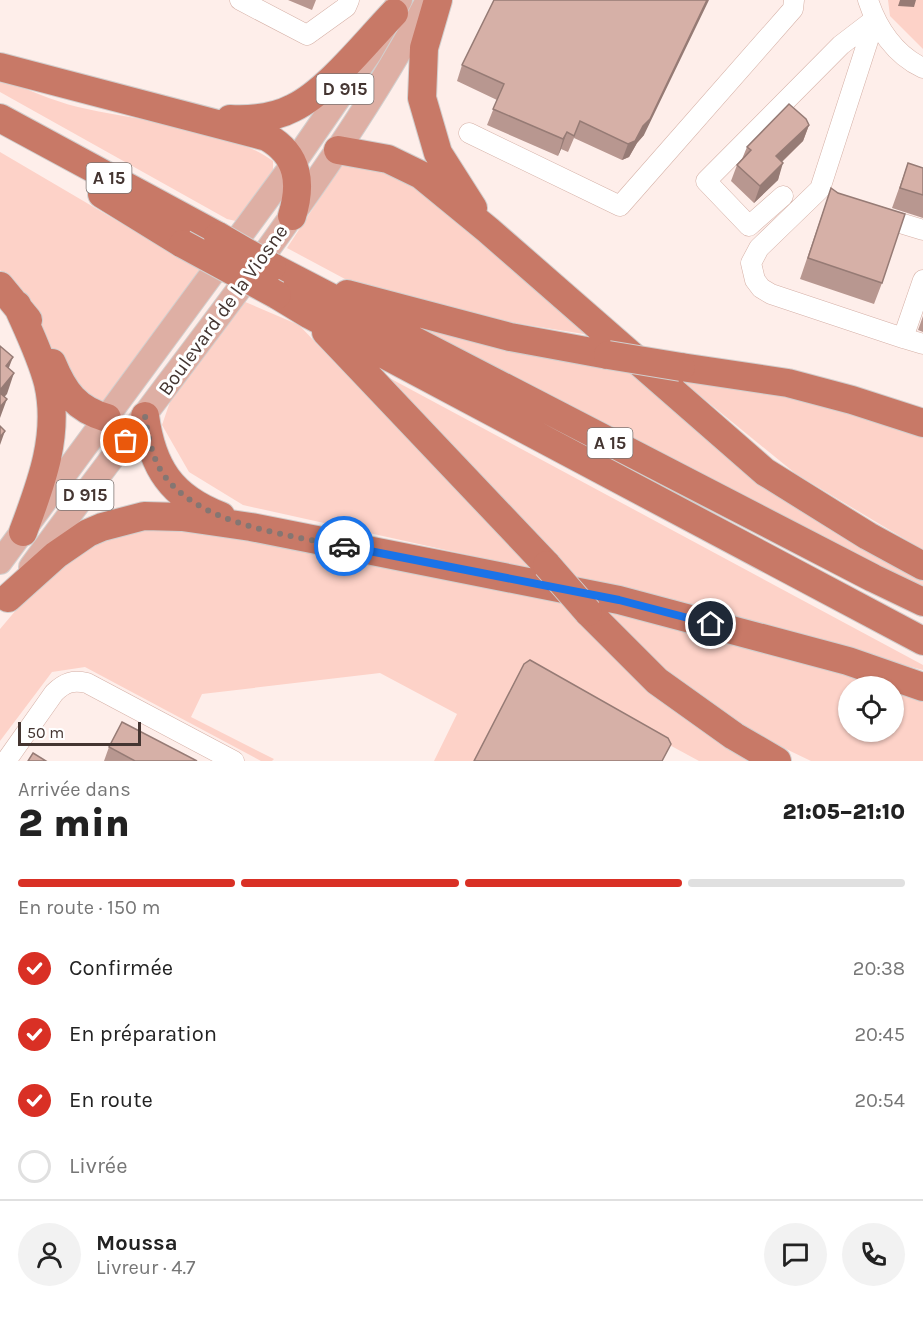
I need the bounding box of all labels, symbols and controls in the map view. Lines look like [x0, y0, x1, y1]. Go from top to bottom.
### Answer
road number: D 915 [316, 74, 374, 104]
road number: A 15 [86, 163, 132, 193]
street label: Boulevard de la Viosne [153, 220, 293, 400]
pin [100, 415, 151, 466]
icon: bag [109, 424, 142, 457]
road number: A 15 [588, 428, 632, 458]
road number: D 915 [56, 480, 113, 510]
courier [314, 516, 374, 576]
icon: car [328, 530, 361, 563]
pin [685, 598, 736, 649]
icon: home [694, 607, 727, 640]
map controls [838, 676, 904, 742]
button: locate [838, 676, 904, 742]
scale bar [18, 719, 141, 746]
text: 50 m [27, 723, 64, 742]
text: Arrivée dans [18, 778, 131, 801]
text: 21:05–21:10 [783, 799, 905, 825]
text: 2 min [18, 800, 130, 846]
text: En route · 150 m [18, 896, 160, 919]
icon: check [18, 952, 51, 985]
text: Confirmée [69, 955, 173, 981]
text: 20:38 [853, 957, 905, 980]
icon: check [18, 1018, 51, 1051]
text: En préparation [69, 1021, 217, 1047]
text: 20:45 [854, 1023, 905, 1046]
icon: check [18, 1084, 51, 1117]
text: En route [69, 1087, 153, 1113]
text: 20:54 [854, 1089, 905, 1112]
text: Livrée [69, 1153, 127, 1179]
button: person [18, 1223, 81, 1286]
button: chat [764, 1223, 827, 1286]
button: phone [842, 1223, 905, 1286]
text: Moussa [96, 1230, 178, 1256]
text: Livreur · 4.7 [96, 1256, 195, 1279]

